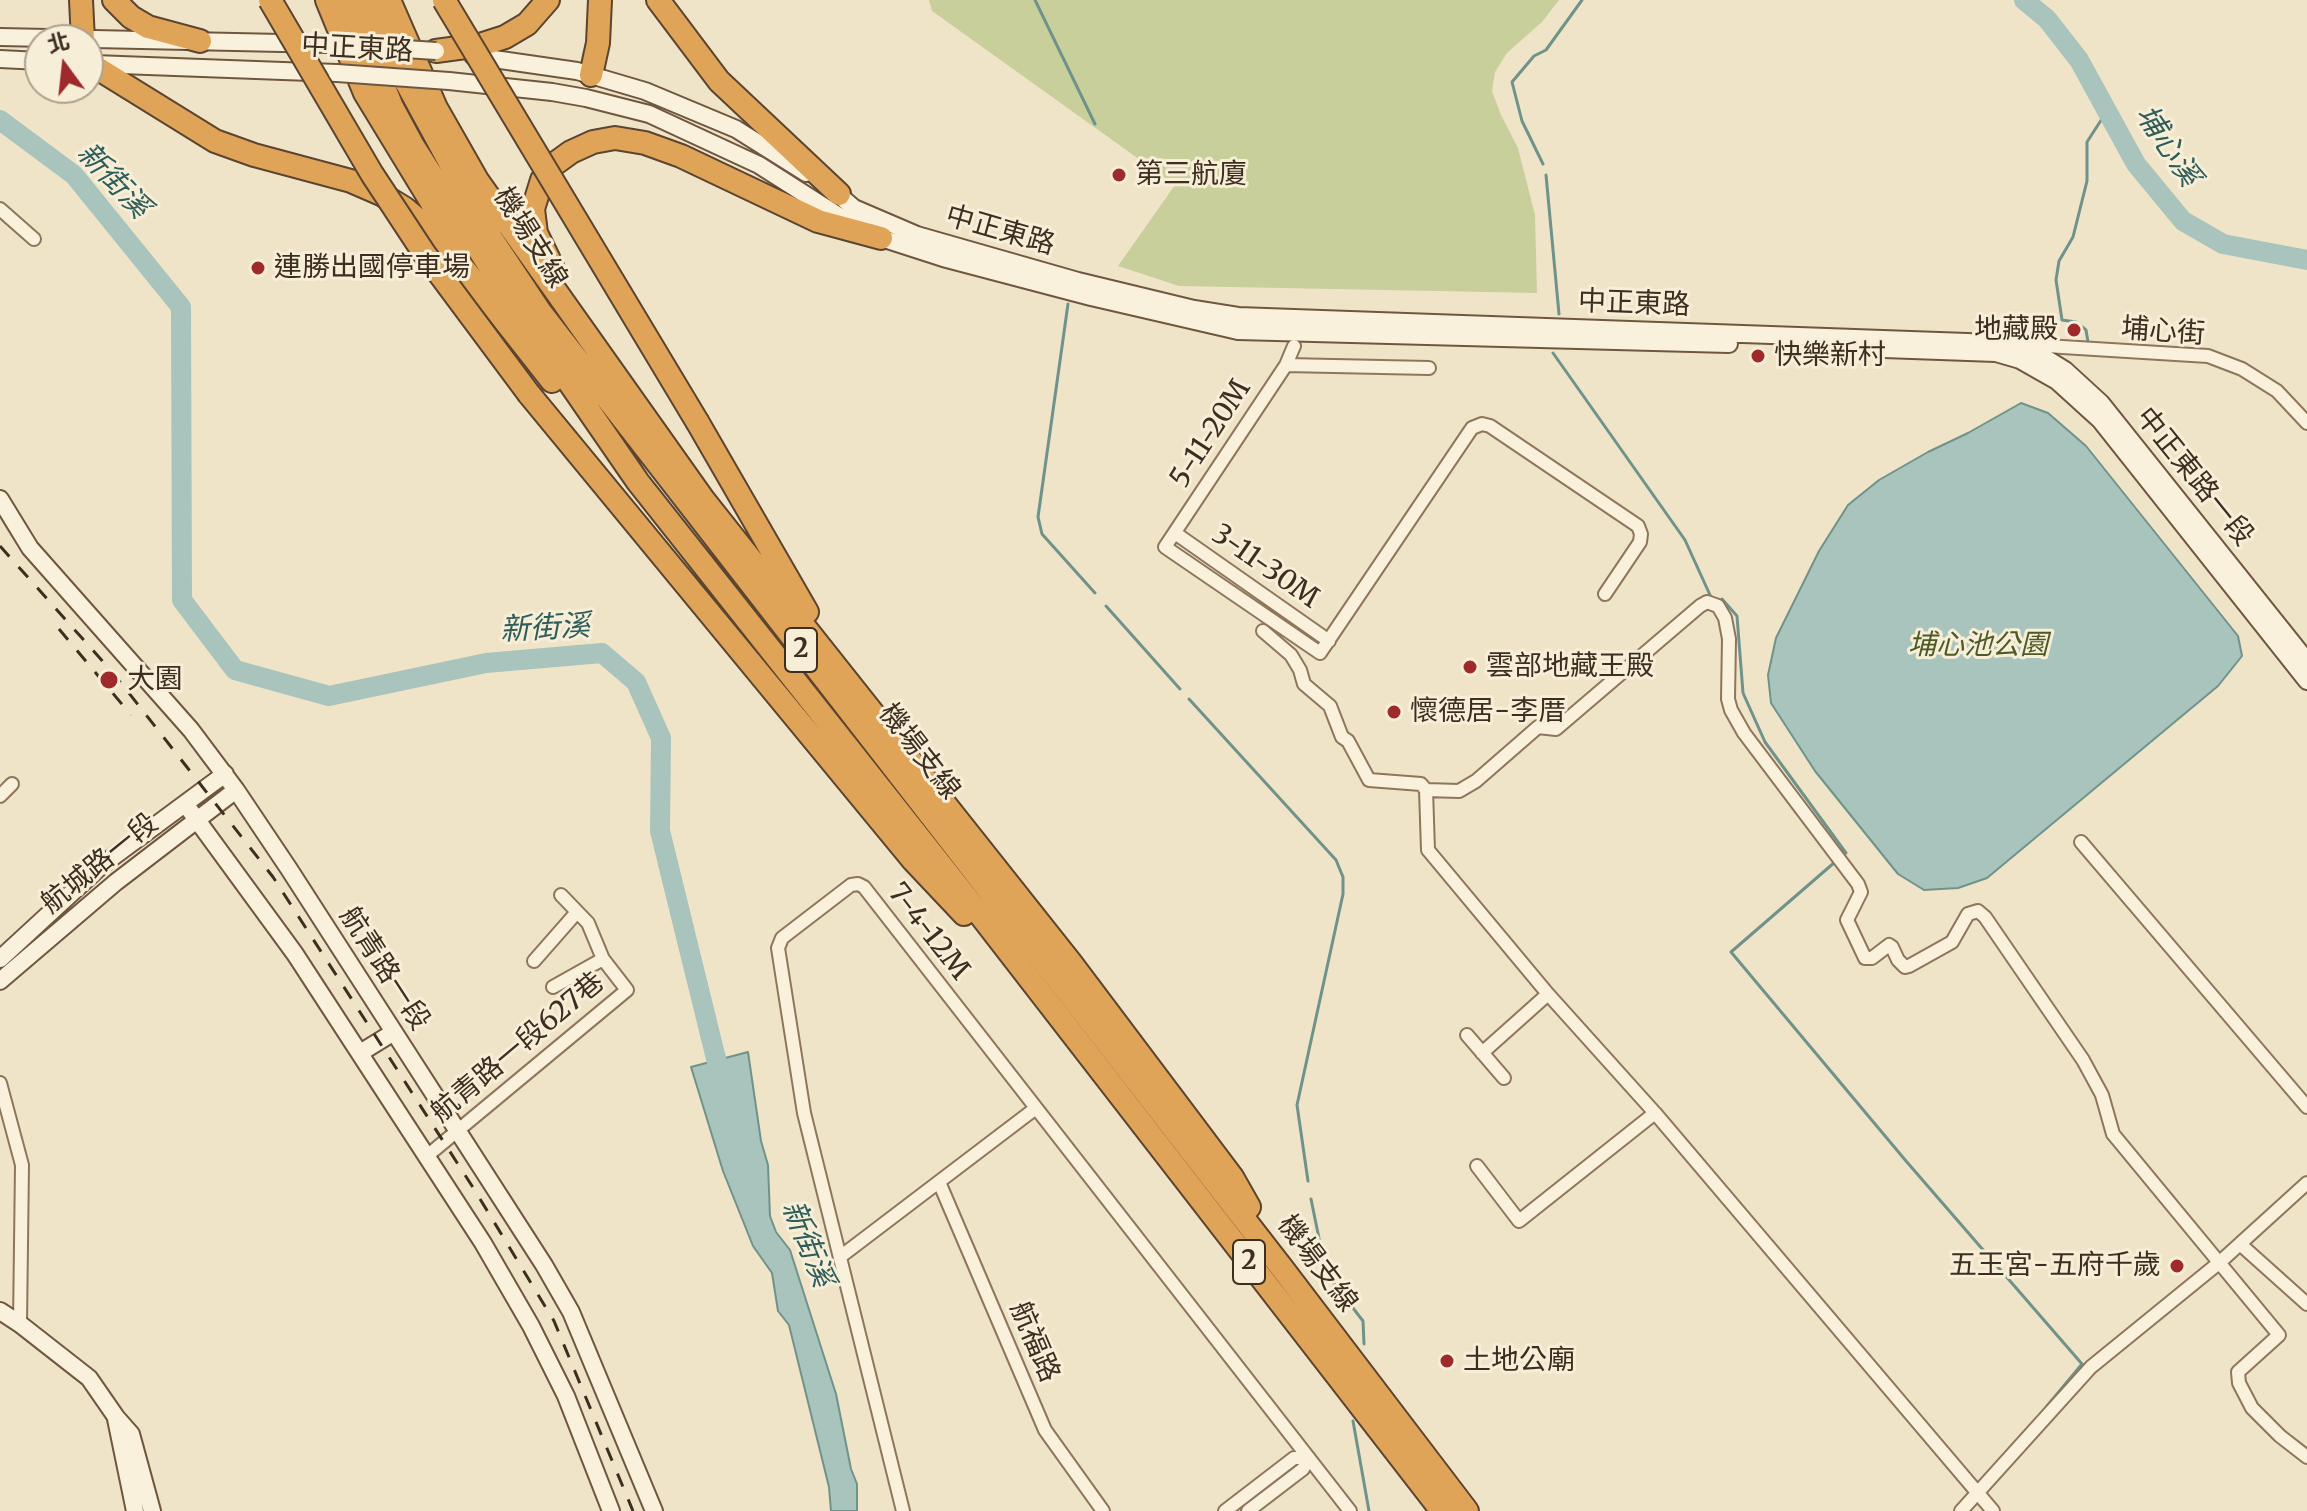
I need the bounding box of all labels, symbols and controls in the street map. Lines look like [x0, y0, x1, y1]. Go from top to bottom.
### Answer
north arrow [24, 24, 104, 104]
text: 北 [44, 26, 73, 59]
street label: 中正東路 [300, 29, 414, 69]
water label: 埔心溪 [2127, 99, 2207, 193]
water label: 新街溪 [69, 136, 157, 226]
place label: 第三航廈 [1135, 158, 1247, 192]
marker: 第三航廈 [1110, 166, 1128, 184]
street label: 機場支線 [486, 182, 574, 294]
street label: 中正東路 [942, 199, 1058, 263]
place label: 連勝出國停車場 [274, 251, 470, 285]
marker: 連勝出國停車場 [249, 259, 267, 277]
street label: 中正東路 [1577, 285, 1691, 323]
street label: 埔心街 [2120, 312, 2206, 352]
place label: 地藏殿 [1974, 313, 2058, 347]
marker: 地藏殿 [2065, 321, 2083, 339]
place label: 快樂新村 [1774, 339, 1886, 373]
marker: 快樂新村 [1749, 347, 1767, 365]
street label: 5-11-20M [1164, 374, 1258, 494]
street label: 中正東路一段 [2128, 401, 2260, 553]
street label: 3-11-30M [1205, 518, 1325, 616]
water label: 新街溪 [499, 609, 591, 649]
road number: 2 [785, 628, 817, 672]
park label: 埔心池公園 [1908, 629, 2048, 663]
place label: 雲部地藏王殿 [1486, 650, 1654, 684]
marker: 雲部地藏王殿 [1461, 658, 1479, 676]
place label: 大園 [127, 663, 183, 697]
marker: 大園 [98, 669, 120, 691]
place label: 懷德居-李厝 [1410, 695, 1566, 729]
street label: 機場支線 [871, 698, 967, 806]
marker: 懷德居-李厝 [1385, 703, 1403, 721]
street label: 航城路一段 [35, 807, 165, 921]
street label: 7-4-12M [880, 877, 976, 987]
street label: 航青路一段 [332, 901, 436, 1037]
street label: 航青路一段627巷 [425, 966, 611, 1130]
water label: 新街溪 [773, 1196, 841, 1292]
street label: 機場支線 [1270, 1209, 1364, 1319]
road number: 2 [1233, 1240, 1265, 1284]
place label: 五王宮-五府千歲 [1949, 1249, 2161, 1283]
marker: 五王宮-五府千歲 [2168, 1257, 2186, 1275]
street label: 航福路 [1002, 1297, 1066, 1387]
place label: 土地公廟 [1463, 1344, 1575, 1378]
marker: 土地公廟 [1438, 1352, 1456, 1370]

